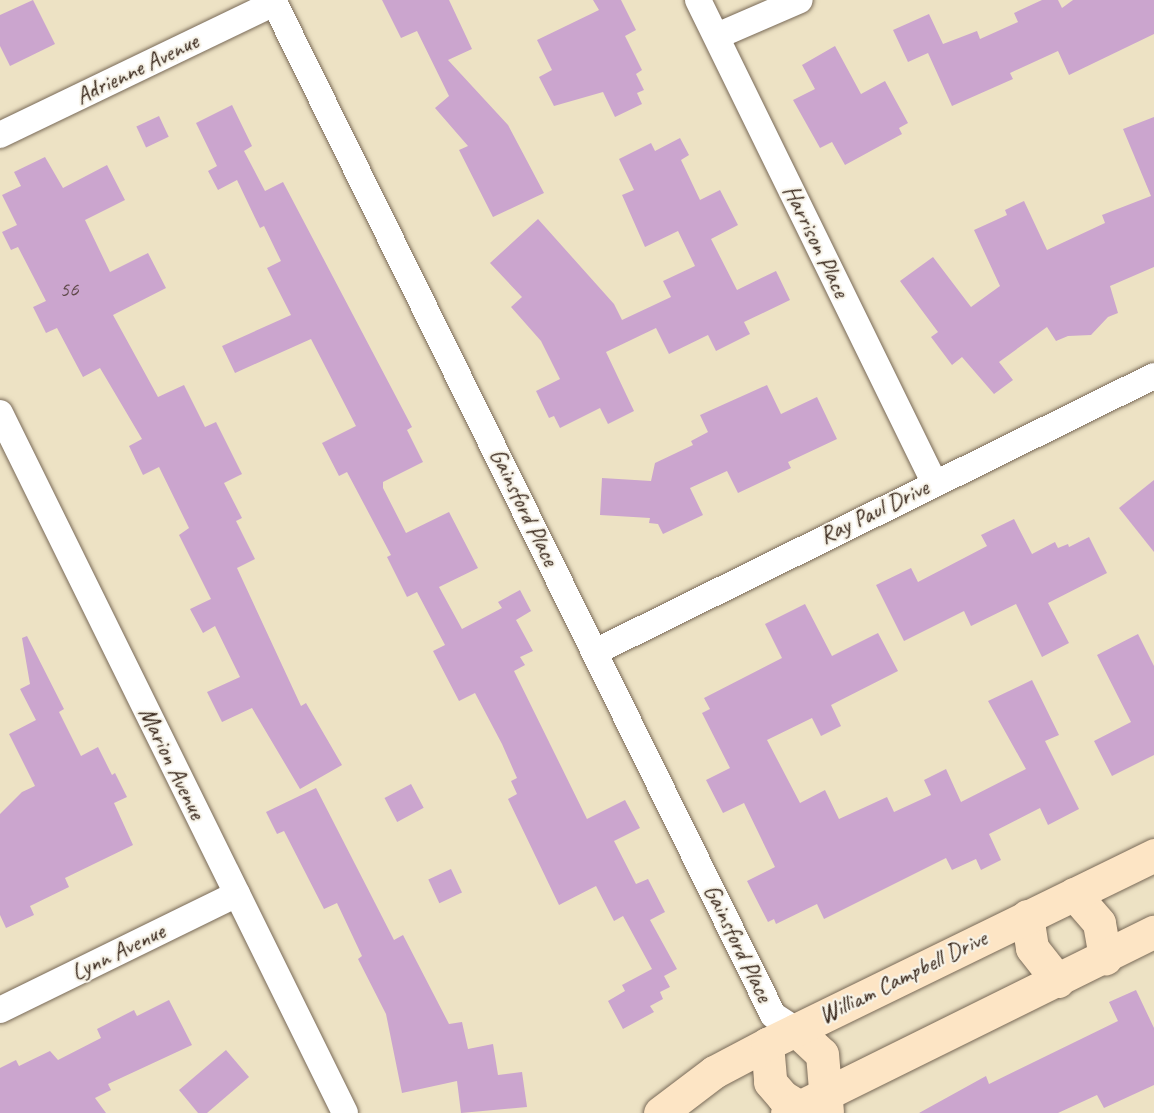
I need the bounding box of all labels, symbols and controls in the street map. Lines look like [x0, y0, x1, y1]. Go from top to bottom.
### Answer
street label: Adrienne Avenue [71, 27, 203, 111]
street label: Harrison Place [776, 180, 856, 302]
house number: 56 [60, 276, 78, 302]
street label: Gainsford Place [483, 444, 565, 570]
street label: Ray Paul Drive [814, 473, 934, 551]
street label: Marion Avenue [133, 702, 211, 824]
street label: Gainsford Place [697, 880, 779, 1006]
street label: Lynn Avenue [67, 917, 169, 987]
street label: William Campbell Drive [814, 924, 992, 1030]

